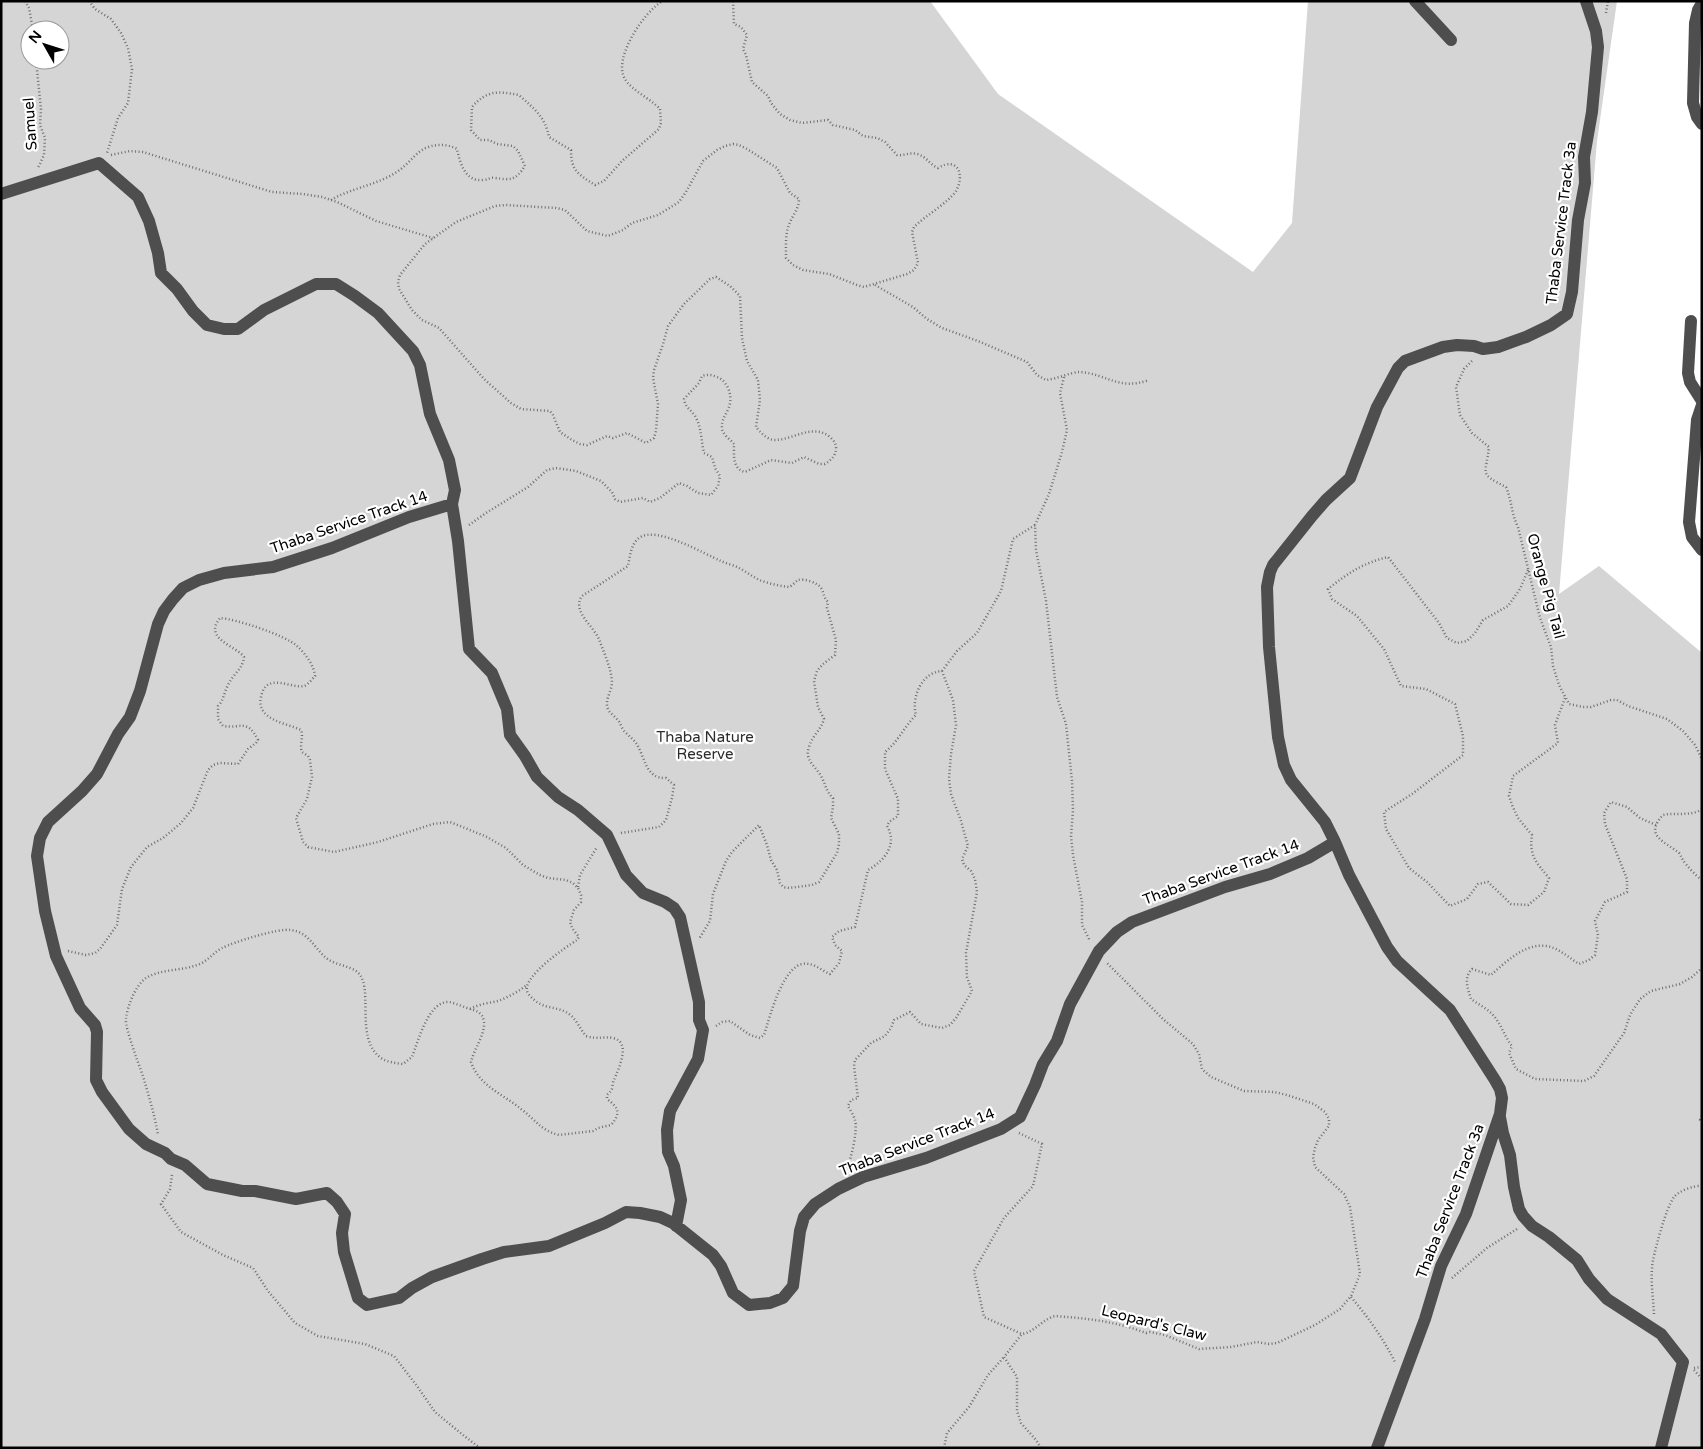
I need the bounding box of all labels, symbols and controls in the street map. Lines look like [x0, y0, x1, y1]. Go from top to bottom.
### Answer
north arrow [20, 20, 70, 70]
text: N [25, 27, 45, 47]
street label: Samuel [19, 97, 41, 151]
street label: Thaba Service Track 3a [1542, 140, 1580, 306]
street label: Thaba Service Track 14 [268, 487, 430, 557]
street label: Orange Pig Tail [1523, 531, 1569, 641]
park label: Thaba Nature Reserve [656, 728, 754, 763]
street label: Thaba Service Track 14 [1140, 835, 1302, 909]
street label: Thaba Service Track 14 [837, 1104, 997, 1180]
street label: Thaba Service Track 3a [1412, 1121, 1488, 1281]
street label: Leopard's Claw [1099, 1301, 1209, 1345]

